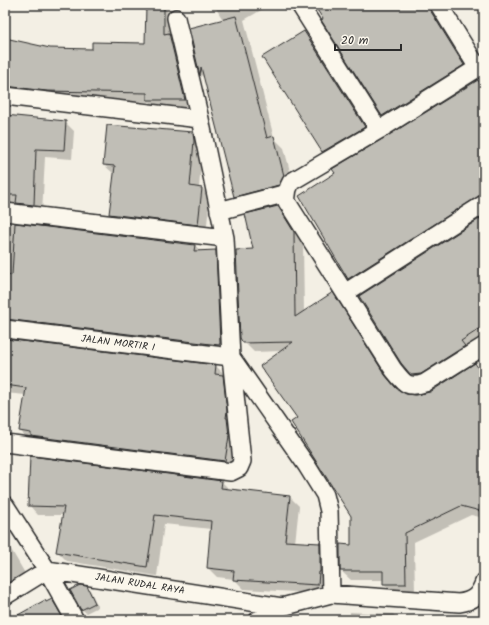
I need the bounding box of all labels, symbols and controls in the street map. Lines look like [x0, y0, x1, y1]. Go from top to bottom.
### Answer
scale bar [335, 26, 401, 52]
text: 20 m [341, 31, 369, 50]
street label: JALAN MORTIR I [80, 331, 156, 355]
street label: JALAN RUDAL RAYA [94, 569, 186, 599]

